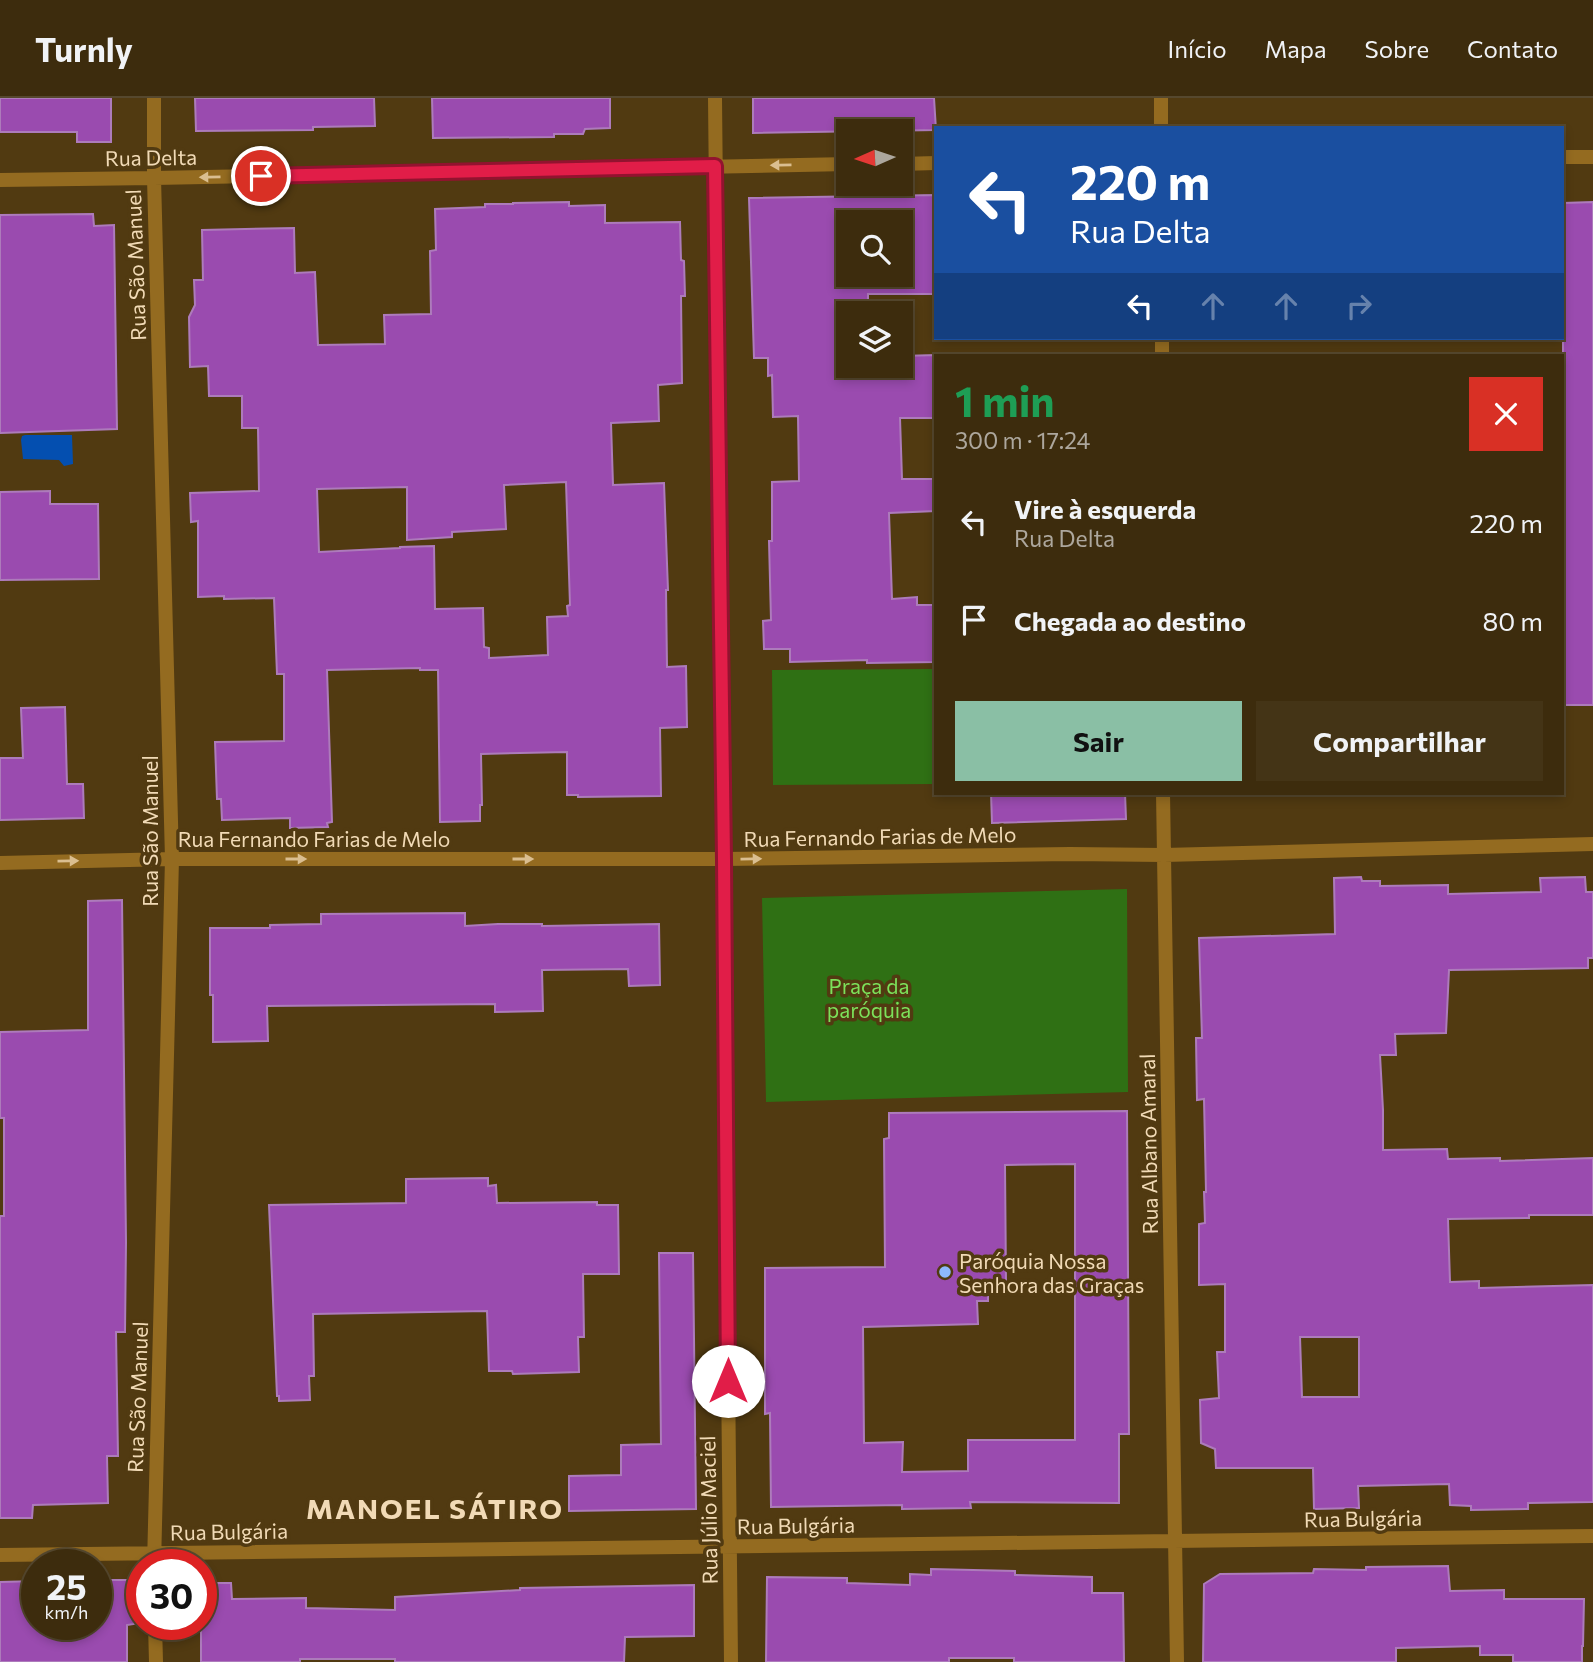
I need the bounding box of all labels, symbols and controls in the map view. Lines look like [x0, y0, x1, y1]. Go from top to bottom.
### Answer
text: Turnly [35, 28, 133, 69]
text: Início [1168, 34, 1227, 63]
text: Mapa [1265, 34, 1327, 63]
text: Sobre [1365, 34, 1429, 63]
text: Contato [1467, 34, 1558, 63]
north arrow [836, 119, 914, 196]
map controls [836, 119, 913, 378]
street label: Rua Delta [105, 144, 197, 170]
pin [231, 146, 291, 206]
text: 220 m [1070, 150, 1210, 210]
icon: left [955, 154, 1046, 245]
icon: arrive [242, 157, 280, 195]
one-way arrow [769, 159, 791, 171]
one-way arrow [199, 171, 221, 183]
street label: Rua São Manuel [120, 189, 150, 341]
button: search [836, 210, 913, 287]
text: Rua Delta [1070, 210, 1210, 250]
icon: left [1121, 287, 1159, 325]
icon: ahead [1194, 287, 1232, 325]
icon: ahead [1267, 287, 1305, 325]
icon: right [1340, 287, 1378, 325]
button: layers [836, 301, 913, 378]
text: 1 min [955, 374, 1055, 426]
button: close [1469, 377, 1543, 451]
text: 300 m · 17:24 [955, 426, 1090, 454]
text: Vire à esquerda [1014, 493, 1196, 524]
icon: left [955, 503, 993, 541]
text: 220 m [1470, 507, 1543, 538]
text: Rua Delta [1014, 524, 1115, 552]
icon: arrive [955, 601, 993, 639]
text: Chegada ao destino [1014, 605, 1246, 636]
text: 80 m [1483, 605, 1543, 636]
button: Sair [955, 701, 1242, 781]
button: Compartilhar [1256, 701, 1543, 781]
street label: Rua São Manuel [137, 755, 162, 907]
street label: Rua Fernando Farias de Melo [743, 821, 1017, 851]
street label: Rua Fernando Farias de Melo [178, 826, 450, 851]
one-way arrow [285, 853, 307, 865]
one-way arrow [512, 853, 534, 865]
one-way arrow [740, 853, 762, 865]
one-way arrow [57, 856, 79, 867]
park label: Praça da paróquia [827, 973, 911, 1022]
street label: Rua Albano Amaral [1134, 1053, 1162, 1235]
place label: Paróquia Nossa Senhora das Graças [959, 1248, 1144, 1297]
marker: Paróquia Nossa Senhora das Graças [937, 1264, 953, 1280]
street label: Rua São Manuel [122, 1321, 152, 1473]
position arrow [691, 1344, 765, 1418]
street label: Rua Júlio Maciel [694, 1435, 722, 1585]
district label: MANOEL SÁTIRO [306, 1491, 564, 1525]
street label: Rua Bulgária [1304, 1504, 1422, 1532]
street label: Rua Bulgária [737, 1511, 855, 1539]
street label: Rua Bulgária [170, 1517, 288, 1545]
speed limit sign: 30 [126, 1549, 217, 1640]
text: 25 [46, 1564, 87, 1607]
text: km/h [45, 1601, 88, 1623]

